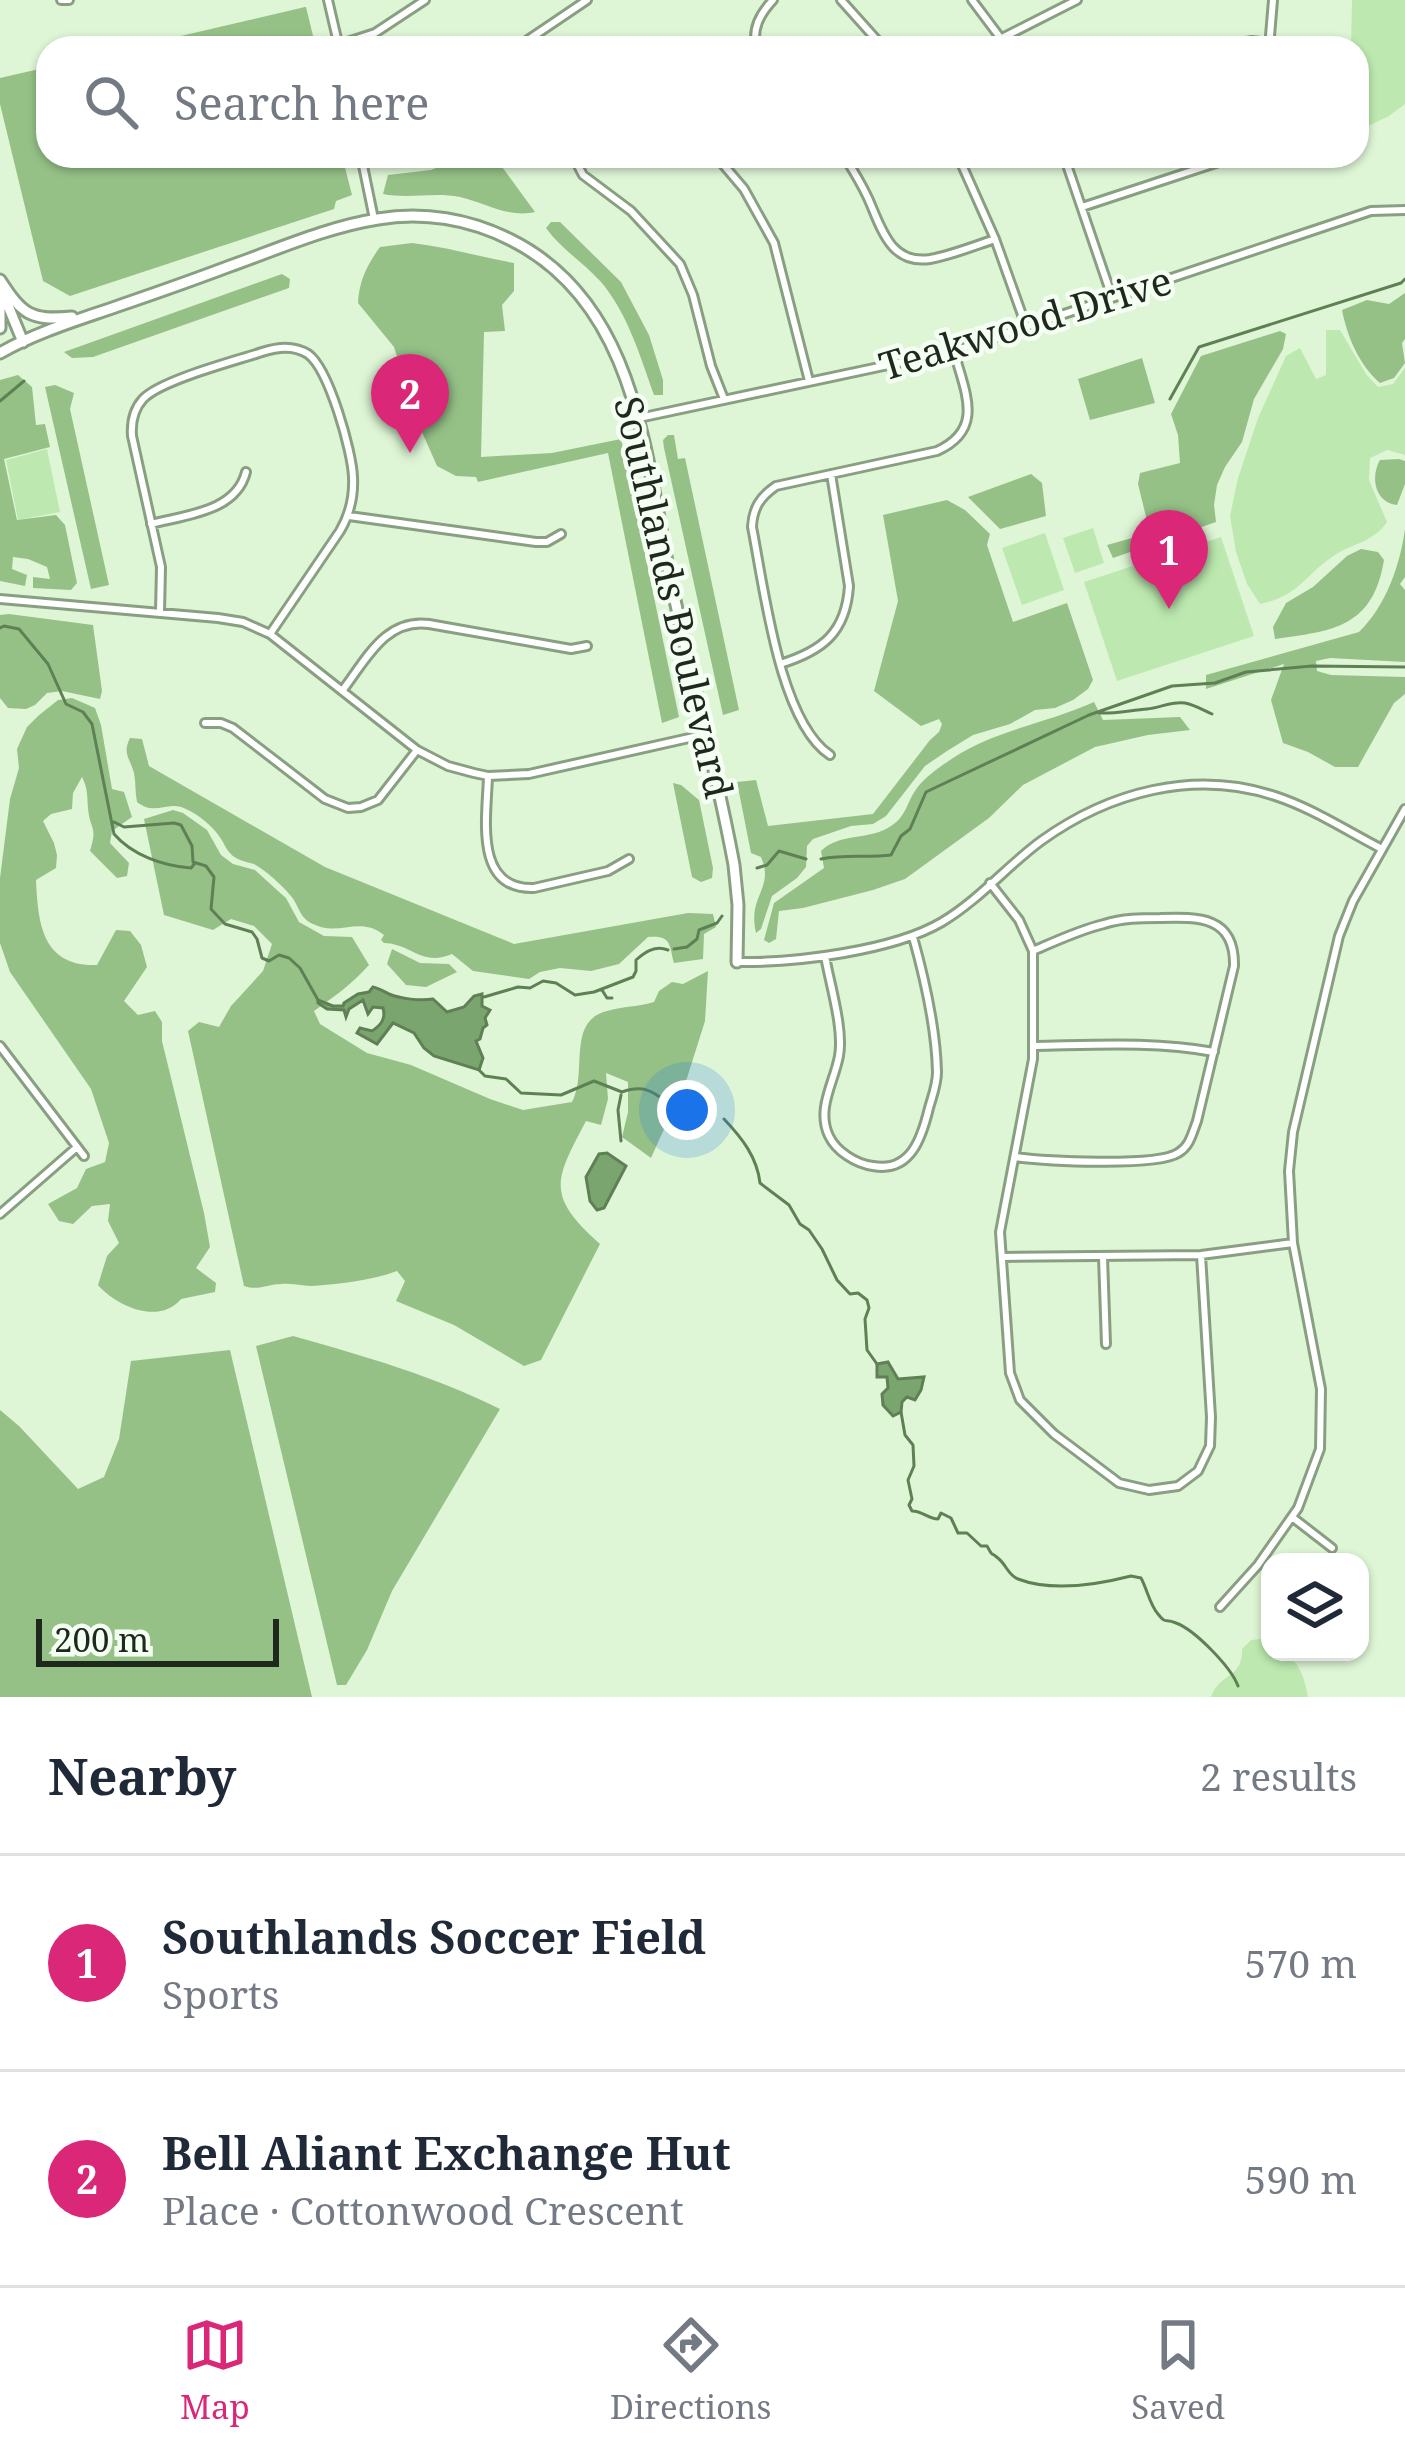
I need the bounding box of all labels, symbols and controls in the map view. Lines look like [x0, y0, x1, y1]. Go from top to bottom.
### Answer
search box [36, 36, 1369, 168]
icon: search [78, 69, 144, 135]
text: Search here [174, 72, 429, 133]
street label: Teakwood Drive [872, 252, 1178, 392]
pin: 2 [371, 354, 449, 453]
street label: Southlands Boulevard [603, 391, 747, 803]
pin: 1 [1130, 510, 1208, 609]
your location [657, 1080, 717, 1140]
map controls [1261, 1553, 1369, 1661]
button: layers [1261, 1553, 1369, 1661]
scale bar [36, 1613, 279, 1666]
text: 200 m [54, 1617, 149, 1662]
text: Nearby [48, 1740, 236, 1810]
text: 2 results [1200, 1749, 1357, 1802]
text: Southlands Soccer Field [162, 1906, 706, 1967]
text: 1 [76, 1936, 98, 1989]
text: 570 m [1245, 1936, 1357, 1989]
text: Sports [162, 1967, 279, 2020]
text: Bell Aliant Exchange Hut [162, 2122, 731, 2183]
text: 2 [76, 2152, 98, 2205]
text: 590 m [1245, 2152, 1357, 2205]
text: Place · Cottonwood Crescent [162, 2183, 684, 2236]
tab: Map [180, 2312, 250, 2429]
tab: Directions [610, 2312, 771, 2429]
tab: Saved [1131, 2312, 1225, 2429]

